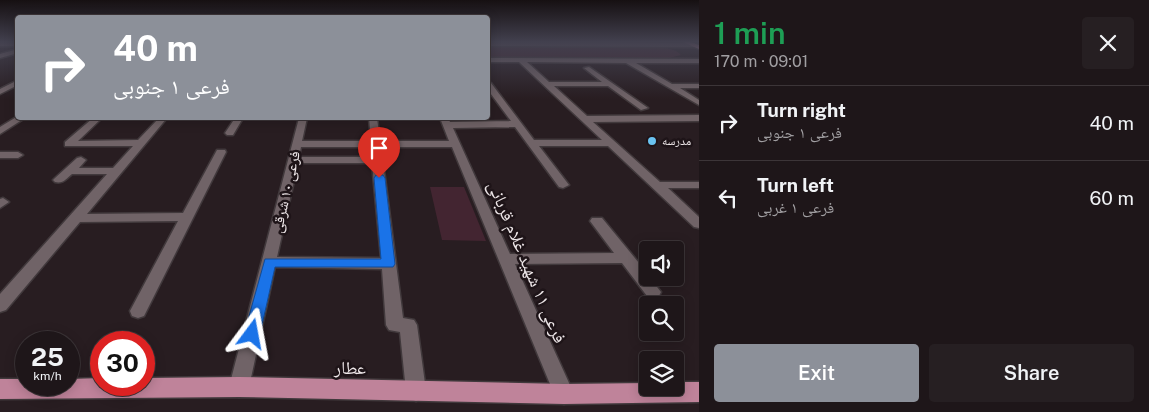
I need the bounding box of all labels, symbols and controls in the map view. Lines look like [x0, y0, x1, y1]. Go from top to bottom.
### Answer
text: 1 min [714, 15, 785, 51]
button: close [1082, 17, 1134, 69]
text: 40 m [113, 28, 198, 69]
icon: right [30, 35, 95, 100]
text: 170 m · 09:01 [714, 52, 808, 71]
text: فرعی ۱ جنوبی [113, 73, 230, 99]
text: Turn right [757, 99, 846, 121]
icon: right [714, 109, 742, 137]
text: 40 m [1089, 112, 1134, 134]
text: فرعی ۱ جنوبی [757, 123, 842, 142]
pin [358, 127, 400, 178]
icon: arrive [365, 134, 393, 162]
place label: مدرسه [662, 134, 691, 148]
marker: مدرسه [646, 135, 658, 147]
street label: فرعی ۱۰ شرقی [268, 149, 305, 235]
text: Turn left [757, 174, 834, 196]
street label: فرعی ۱۱ شهید غلام قربانی [482, 178, 571, 347]
icon: left [714, 184, 742, 212]
text: 60 m [1090, 187, 1134, 209]
text: فرعی ۱ غربی [757, 198, 834, 217]
map controls [639, 241, 684, 396]
button: sound [639, 241, 684, 286]
button: search [639, 296, 684, 341]
position arrow [225, 307, 277, 359]
speed limit sign: 30 [90, 331, 155, 396]
text: 25 [31, 342, 64, 372]
button: Exit [714, 344, 919, 402]
button: Share [929, 344, 1134, 402]
button: layers [639, 351, 684, 396]
street label: عطار [333, 357, 366, 378]
text: km/h [33, 369, 62, 383]

